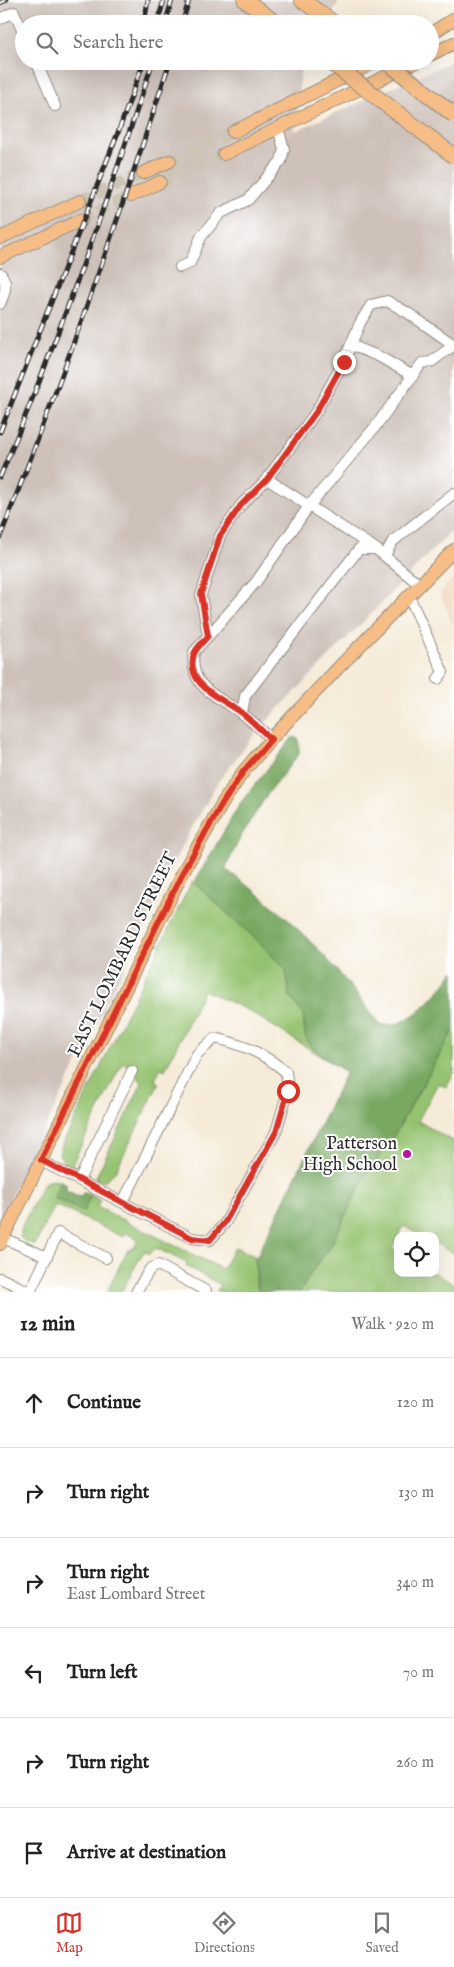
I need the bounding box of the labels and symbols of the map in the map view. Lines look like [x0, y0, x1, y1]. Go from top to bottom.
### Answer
route end [333, 351, 356, 374]
street label: EAST LOMBARD STREET [63, 849, 183, 1061]
route start [277, 1080, 300, 1103]
place label: Patterson High School [303, 1133, 397, 1177]
marker: Patterson High School [401, 1148, 413, 1160]

